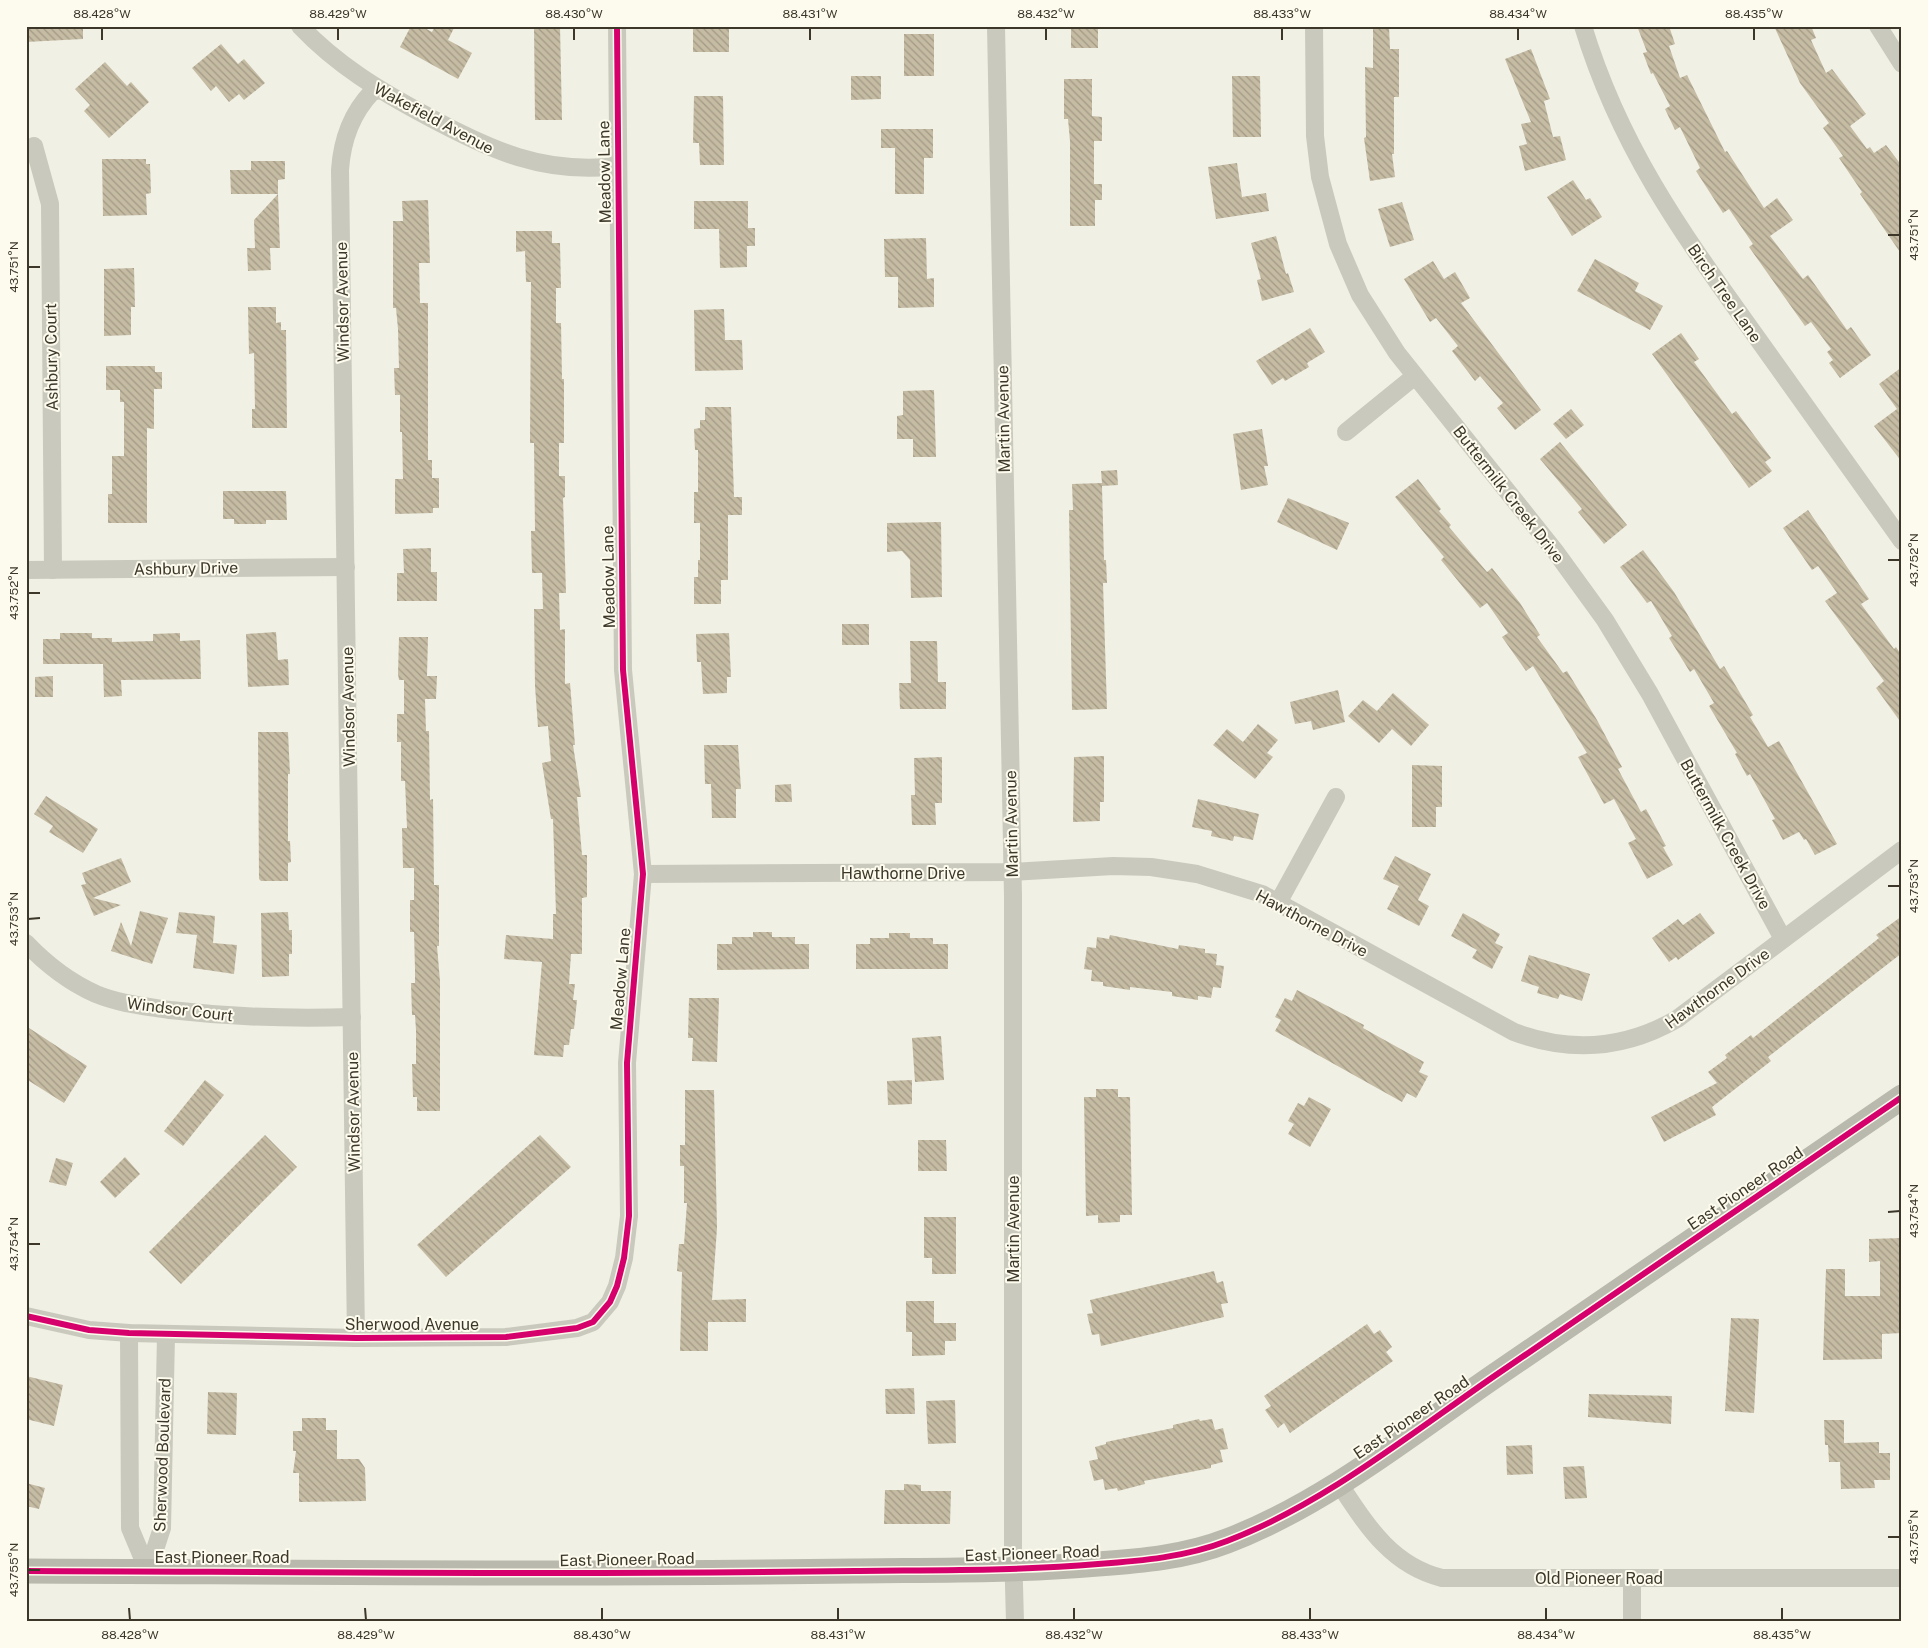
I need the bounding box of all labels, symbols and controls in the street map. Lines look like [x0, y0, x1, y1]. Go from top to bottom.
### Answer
text: 88.428°W [73, 7, 131, 21]
text: 88.429°W [309, 7, 367, 21]
text: 88.430°W [545, 7, 603, 21]
text: 88.431°W [782, 7, 838, 21]
text: 88.432°W [1017, 7, 1075, 21]
text: 88.433°W [1253, 7, 1311, 21]
text: 88.434°W [1489, 7, 1547, 21]
text: 88.435°W [1725, 7, 1783, 21]
street label: Wakefield Avenue [371, 79, 497, 158]
street label: Meadow Lane [594, 120, 615, 224]
text: 43.751°N [1907, 209, 1921, 261]
street label: Birch Tree Lane [1684, 240, 1766, 346]
text: 43.751°N [7, 241, 21, 293]
street label: Windsor Avenue [332, 242, 353, 362]
street label: Ashbury Court [41, 303, 62, 411]
street label: Martin Avenue [993, 365, 1014, 473]
street label: Buttermilk Creek Drive [1449, 422, 1568, 567]
street label: Meadow Lane [598, 525, 619, 629]
text: 43.752°N [1907, 533, 1921, 587]
street label: Ashbury Drive [134, 558, 238, 579]
text: 43.752°N [7, 566, 21, 620]
street label: Windsor Avenue [338, 647, 359, 767]
street label: Buttermilk Creek Drive [1676, 756, 1775, 913]
street label: Martin Avenue [1001, 770, 1022, 878]
text: 43.753°N [1907, 859, 1921, 913]
street label: Hawthorne Drive [841, 864, 965, 883]
street label: Hawthorne Drive [1252, 886, 1371, 961]
text: 43.753°N [7, 892, 21, 946]
street label: Meadow Lane [607, 927, 634, 1031]
street label: Hawthorne Drive [1661, 944, 1773, 1033]
street label: Windsor Court [126, 994, 234, 1025]
street label: Windsor Avenue [343, 1052, 364, 1172]
street label: East Pioneer Road [1684, 1143, 1807, 1234]
street label: Martin Avenue [1004, 1175, 1023, 1283]
text: 43.754°N [1907, 1184, 1921, 1238]
text: 43.754°N [7, 1217, 21, 1271]
street label: Sherwood Avenue [345, 1315, 479, 1334]
street label: East Pioneer Road [1350, 1372, 1473, 1463]
street label: Sherwood Boulevard [150, 1378, 175, 1532]
text: 43.755°N [1907, 1510, 1921, 1564]
street label: East Pioneer Road [964, 1542, 1100, 1565]
text: 43.755°N [7, 1543, 21, 1597]
street label: East Pioneer Road [154, 1548, 290, 1567]
street label: East Pioneer Road [559, 1549, 695, 1570]
street label: Old Pioneer Road [1535, 1569, 1663, 1588]
text: 88.428°W [101, 1628, 159, 1642]
text: 88.429°W [337, 1628, 395, 1642]
text: 88.430°W [573, 1628, 631, 1642]
text: 88.431°W [810, 1628, 866, 1642]
text: 88.432°W [1045, 1628, 1103, 1642]
text: 88.433°W [1281, 1628, 1339, 1642]
text: 88.434°W [1517, 1628, 1575, 1642]
text: 88.435°W [1753, 1628, 1811, 1642]

